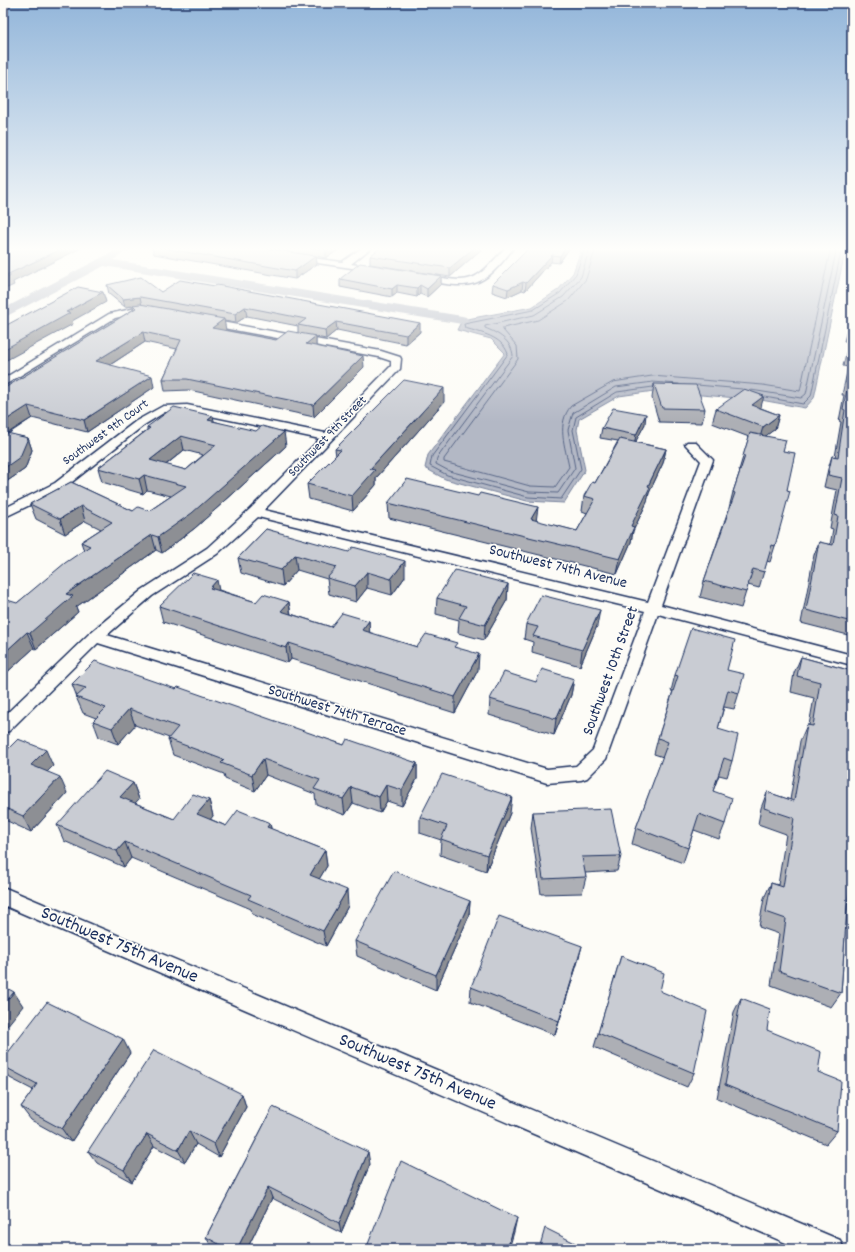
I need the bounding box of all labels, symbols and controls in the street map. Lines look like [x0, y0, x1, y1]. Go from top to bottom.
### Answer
street label: Southwest 9th Street [284, 392, 372, 482]
street label: Southwest 9th Court [59, 395, 153, 471]
street label: Southwest 74th Avenue [487, 539, 629, 595]
street label: Southwest 10th Street [577, 603, 645, 739]
street label: Southwest 74th Terrace [265, 679, 409, 743]
street label: Southwest 75th Avenue [36, 901, 202, 991]
street label: Southwest 75th Avenue [334, 1028, 500, 1118]

